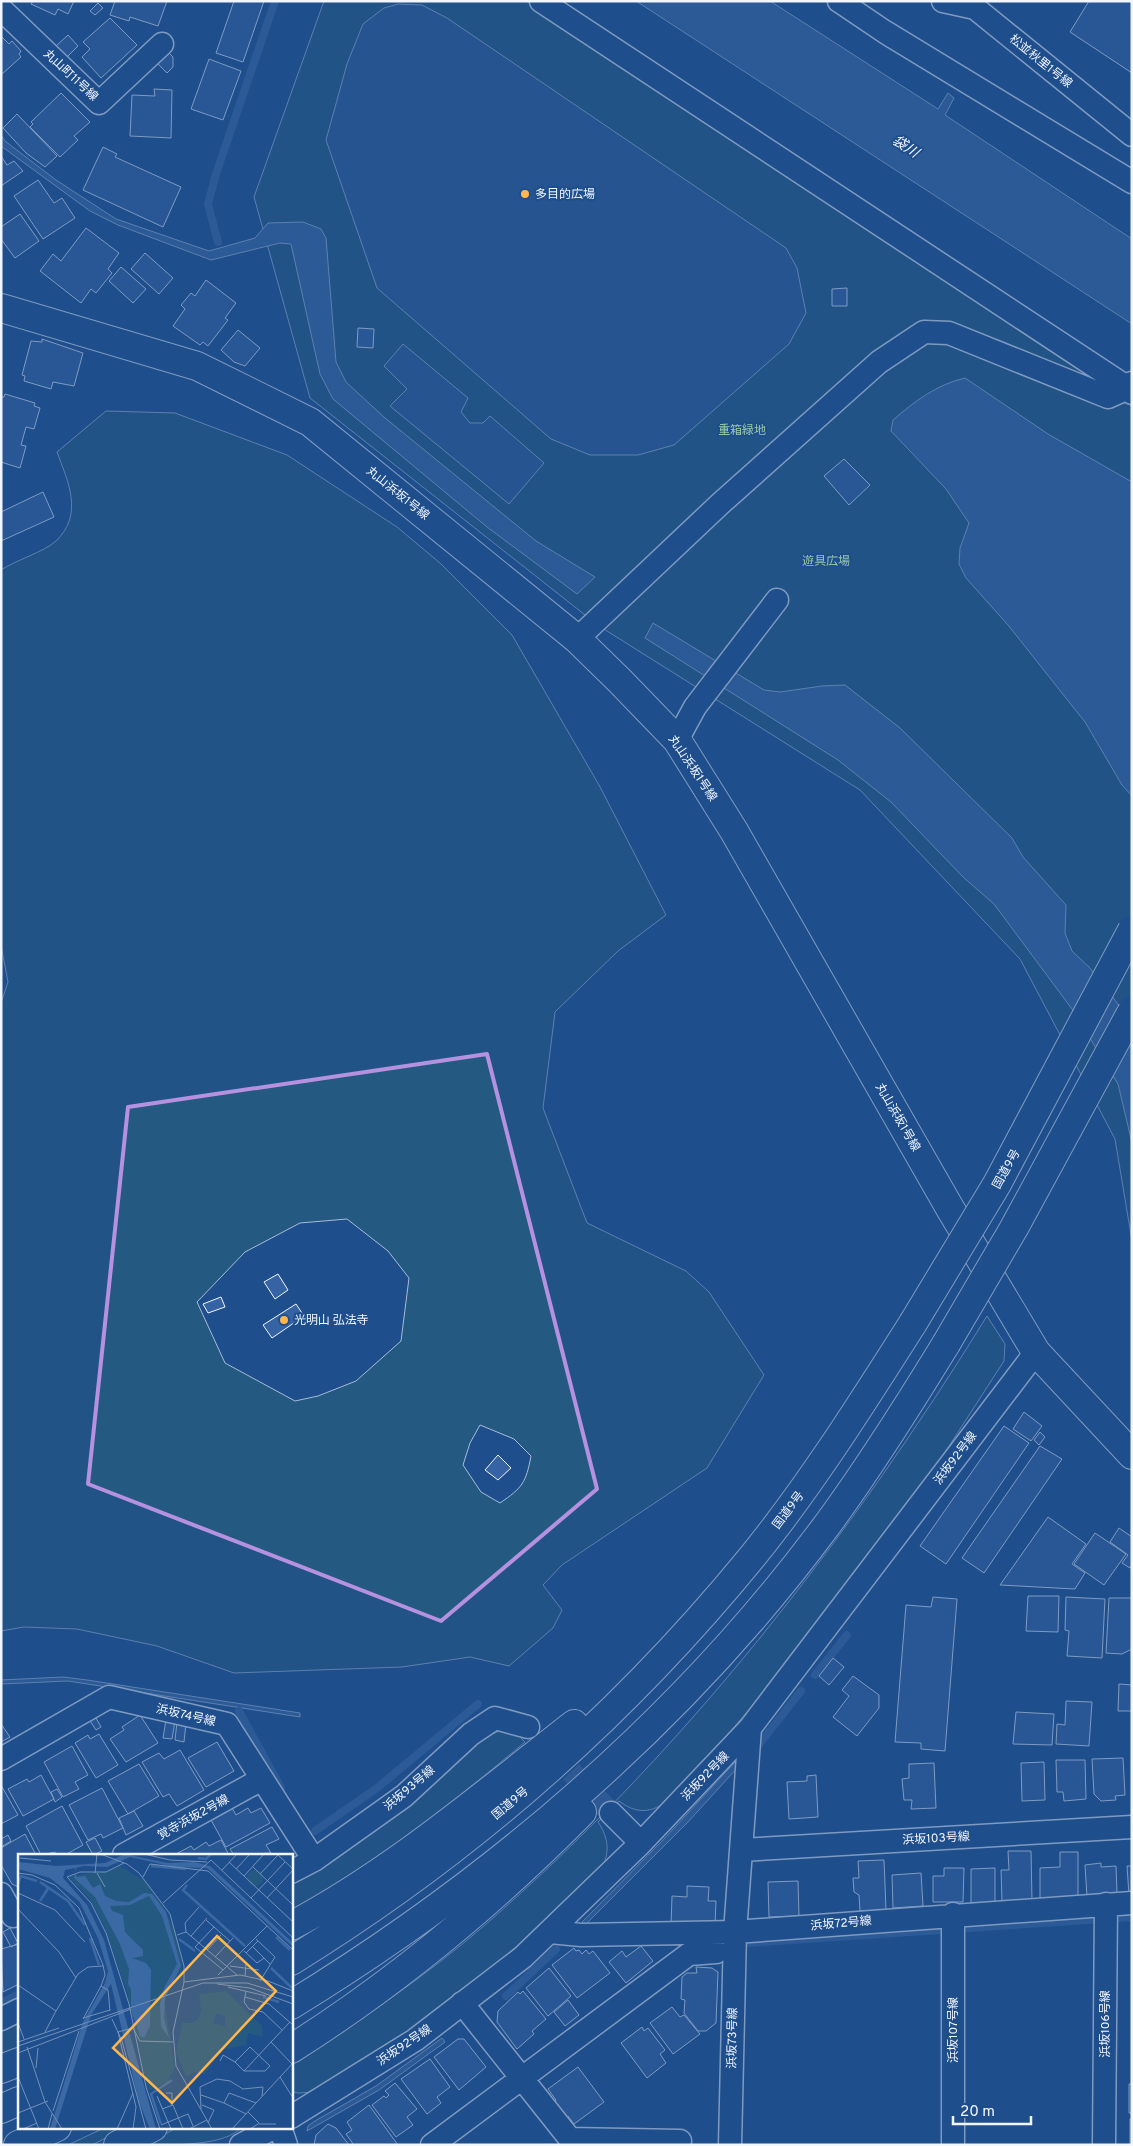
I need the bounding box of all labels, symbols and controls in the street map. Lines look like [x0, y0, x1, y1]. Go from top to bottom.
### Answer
street label: 松並秋里1号線 [1006, 31, 1075, 92]
street label: 丸山町11号線 [40, 46, 101, 105]
water label: 袋川 [889, 133, 923, 163]
place label: 多目的広場 [535, 187, 595, 203]
marker: 多目的広場 [519, 188, 531, 200]
park label: 重箱緑地 [718, 423, 766, 439]
street label: 丸山浜坂1号線 [363, 463, 432, 524]
park label: 遊具広場 [802, 554, 850, 570]
street label: 丸山浜坂1号線 [664, 732, 720, 805]
street label: 丸山浜坂1号線 [871, 1080, 923, 1155]
street label: 国道9号 [989, 1147, 1024, 1192]
place label: 光明山 弘法寺 [294, 1313, 369, 1329]
marker: 光明山 弘法寺 [278, 1314, 290, 1326]
street label: 浜坂92号線 [931, 1429, 981, 1488]
street label: 国道9号 [769, 1489, 808, 1533]
street label: 浜坂74号線 [154, 1701, 217, 1731]
street label: 浜坂92号線 [678, 1749, 733, 1805]
street label: 浜坂93号線 [381, 1763, 439, 1815]
street label: 国道9号 [489, 1784, 532, 1824]
street label: 覚寺浜坂2号線 [155, 1792, 232, 1844]
street label: 浜坂103号線 [902, 1829, 970, 1849]
inset map [18, 1854, 292, 2128]
street label: 浜坂72号線 [810, 1913, 872, 1935]
street label: 浜坂106号線 [1098, 1990, 1114, 2058]
street label: 浜坂107号線 [946, 1997, 962, 2063]
street label: 浜坂73号線 [724, 2007, 742, 2069]
street label: 浜坂92号線 [374, 2022, 435, 2070]
scale bar [953, 2094, 1030, 2126]
text: 20 m [960, 2103, 995, 2122]

